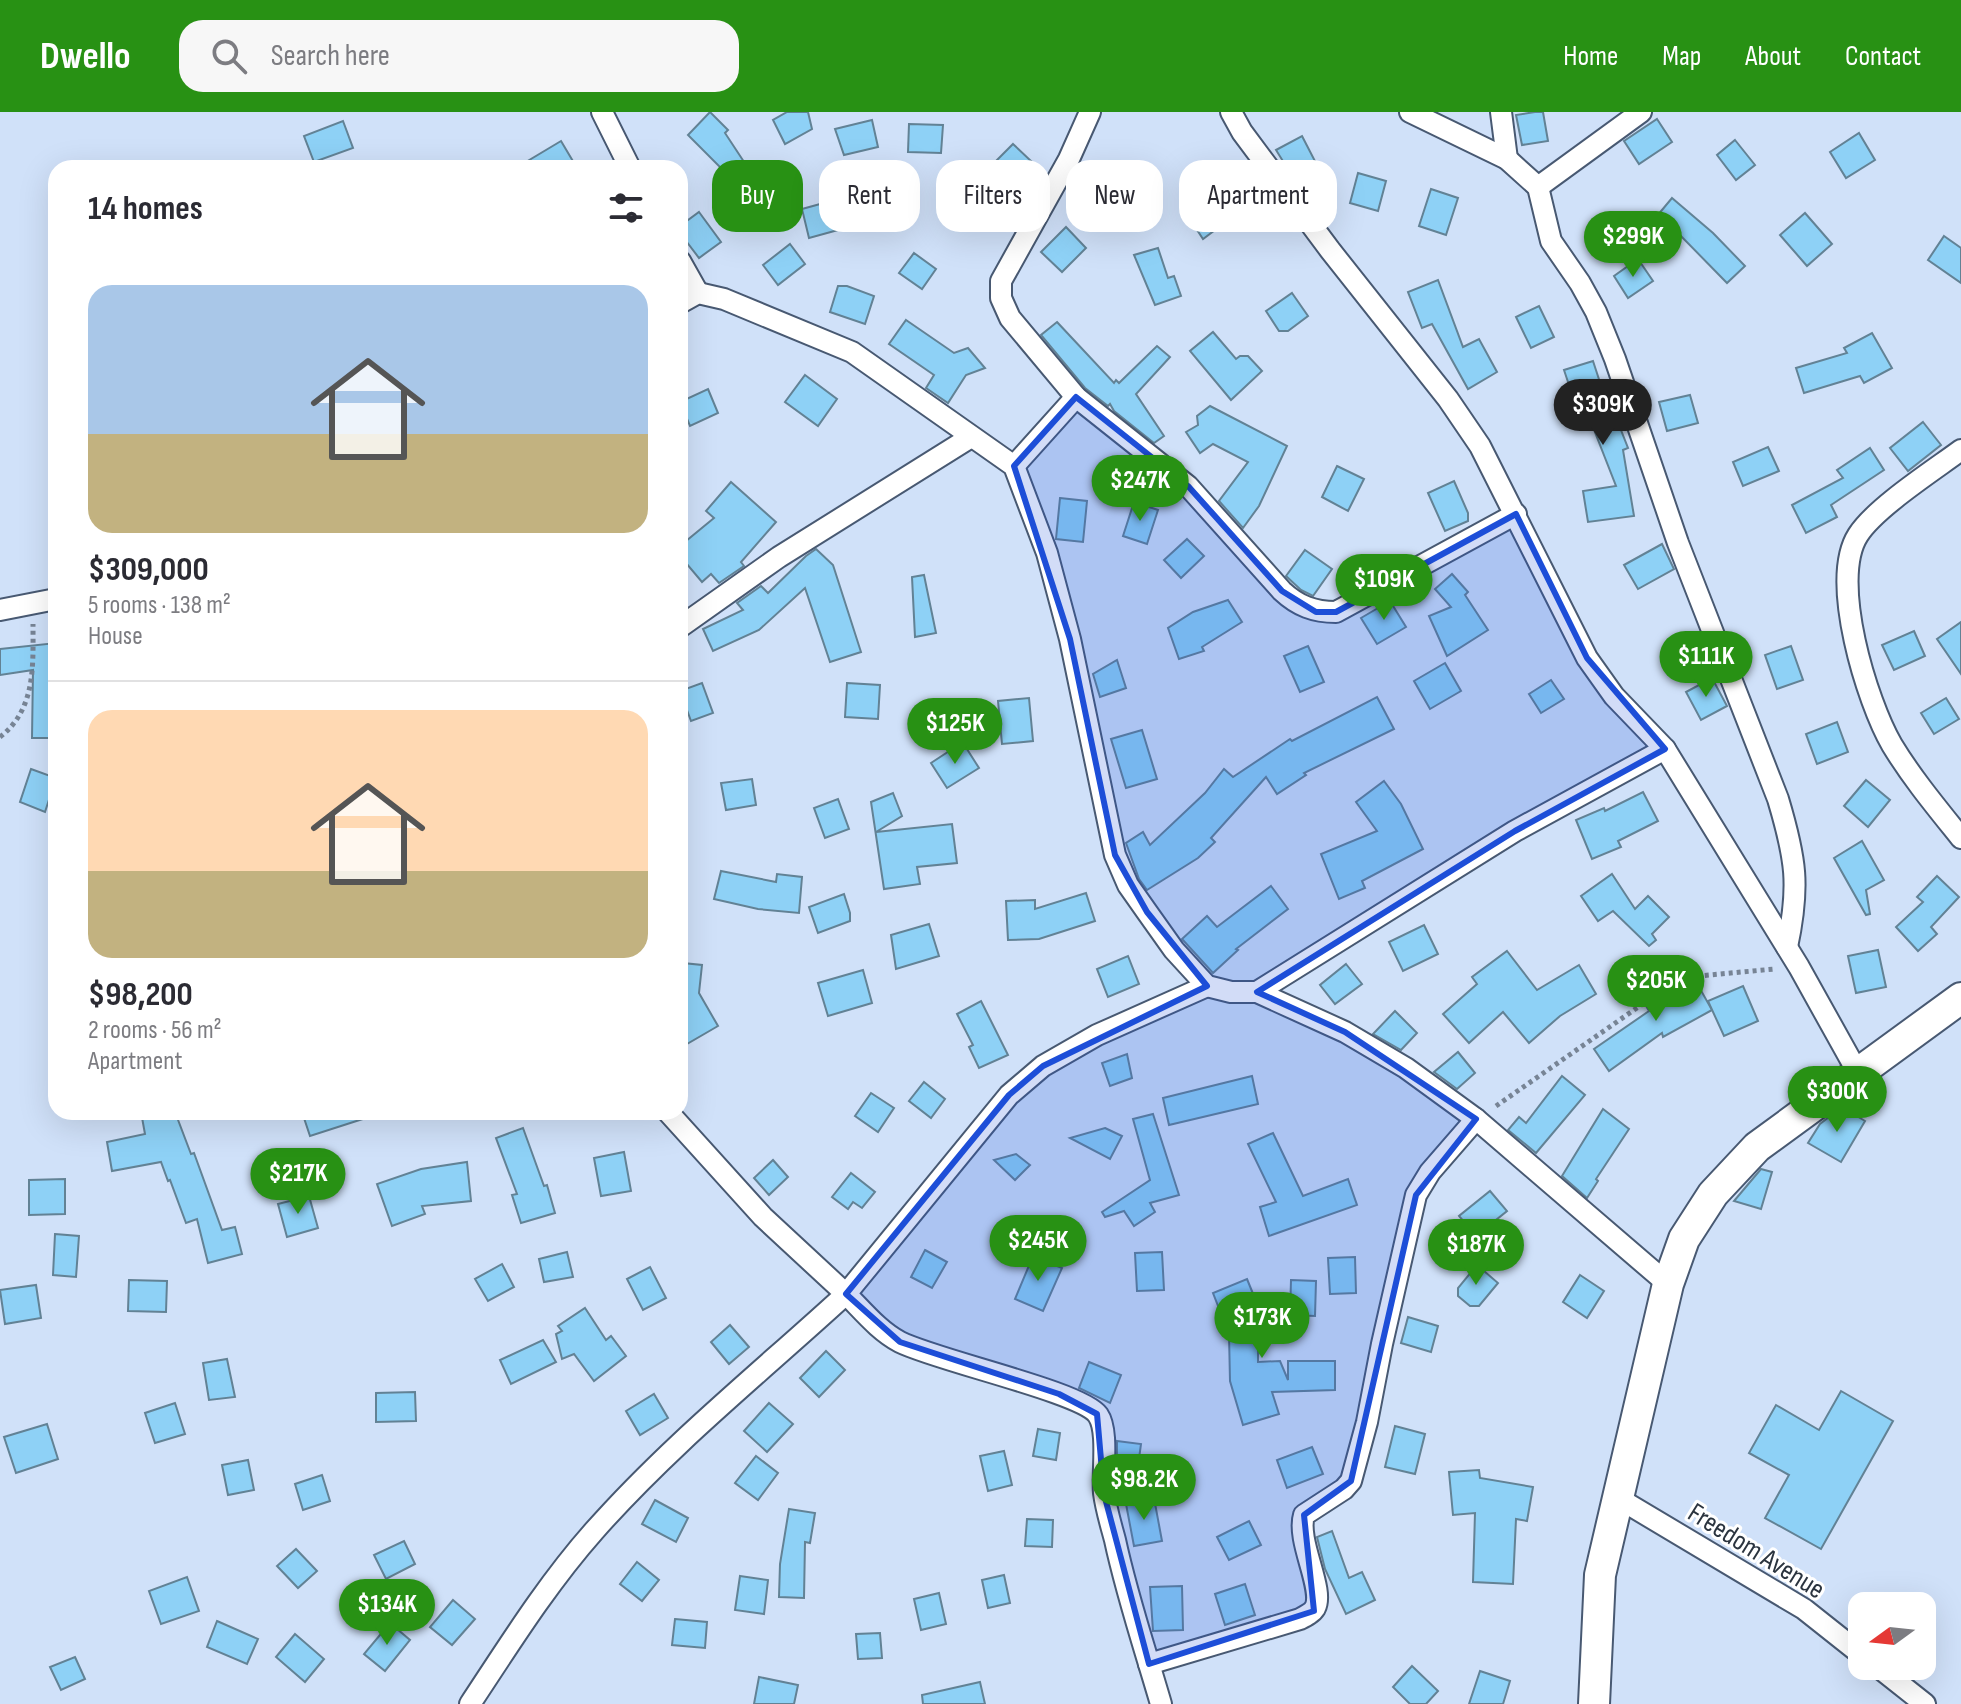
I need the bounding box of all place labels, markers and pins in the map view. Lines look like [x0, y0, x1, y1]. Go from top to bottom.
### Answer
pin: $299K [1577, 211, 1689, 279]
pin: $309K [1547, 379, 1659, 447]
pin: $247K [1084, 455, 1196, 523]
pin: $109K [1328, 554, 1440, 622]
pin: $111K [1650, 631, 1762, 699]
pin: $125K [899, 698, 1011, 766]
pin: $205K [1600, 955, 1712, 1023]
pin: $300K [1781, 1066, 1893, 1134]
pin: $217K [242, 1148, 354, 1216]
pin: $245K [982, 1215, 1094, 1283]
pin: $187K [1420, 1219, 1532, 1287]
pin: $173K [1206, 1292, 1318, 1360]
pin: $98.2K [1079, 1454, 1209, 1522]
pin: $134K [331, 1579, 443, 1647]

